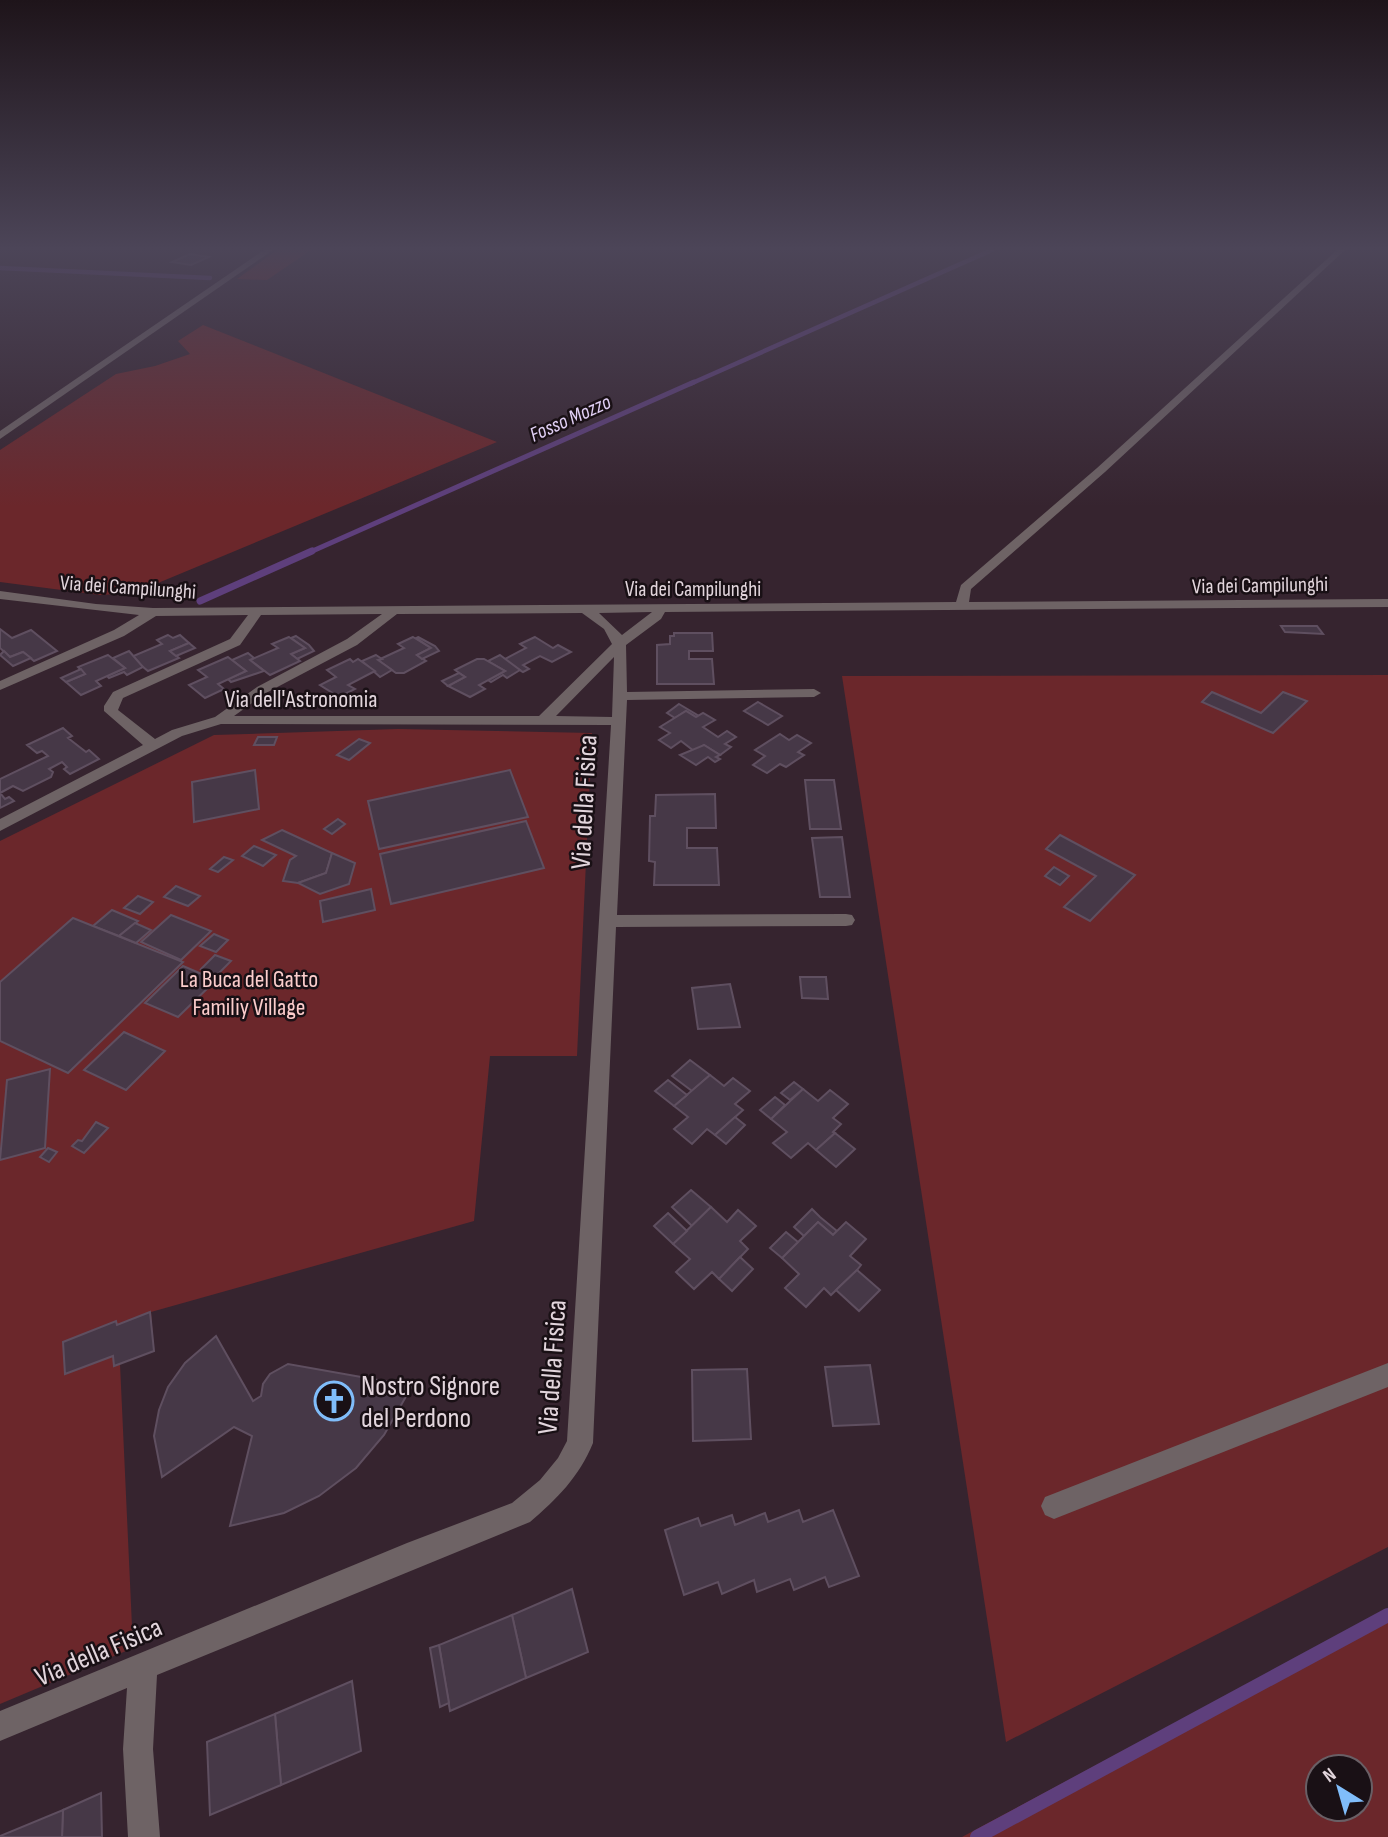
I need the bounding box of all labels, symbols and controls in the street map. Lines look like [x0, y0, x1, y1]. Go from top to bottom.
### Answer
water label: Fosso Mozzo [526, 389, 615, 447]
street label: Via dei Campilunghi [59, 570, 197, 605]
street label: Via dei Campilunghi [1192, 572, 1328, 599]
street label: Via dei Campilunghi [625, 577, 761, 602]
street label: Via dell'Astronomia [225, 685, 377, 714]
street label: Via della Fisica [564, 734, 605, 870]
park label: La Buca del Gatto Familiy Village [180, 965, 318, 1022]
street label: Via della Fisica [531, 1299, 574, 1435]
place label: Nostro Signore del Perdono [361, 1370, 500, 1435]
church icon: Nostro Signore del Perdono [313, 1380, 355, 1422]
street label: Via della Fisica [30, 1611, 167, 1694]
north arrow [1304, 1753, 1374, 1823]
text: N [1319, 1763, 1341, 1788]

